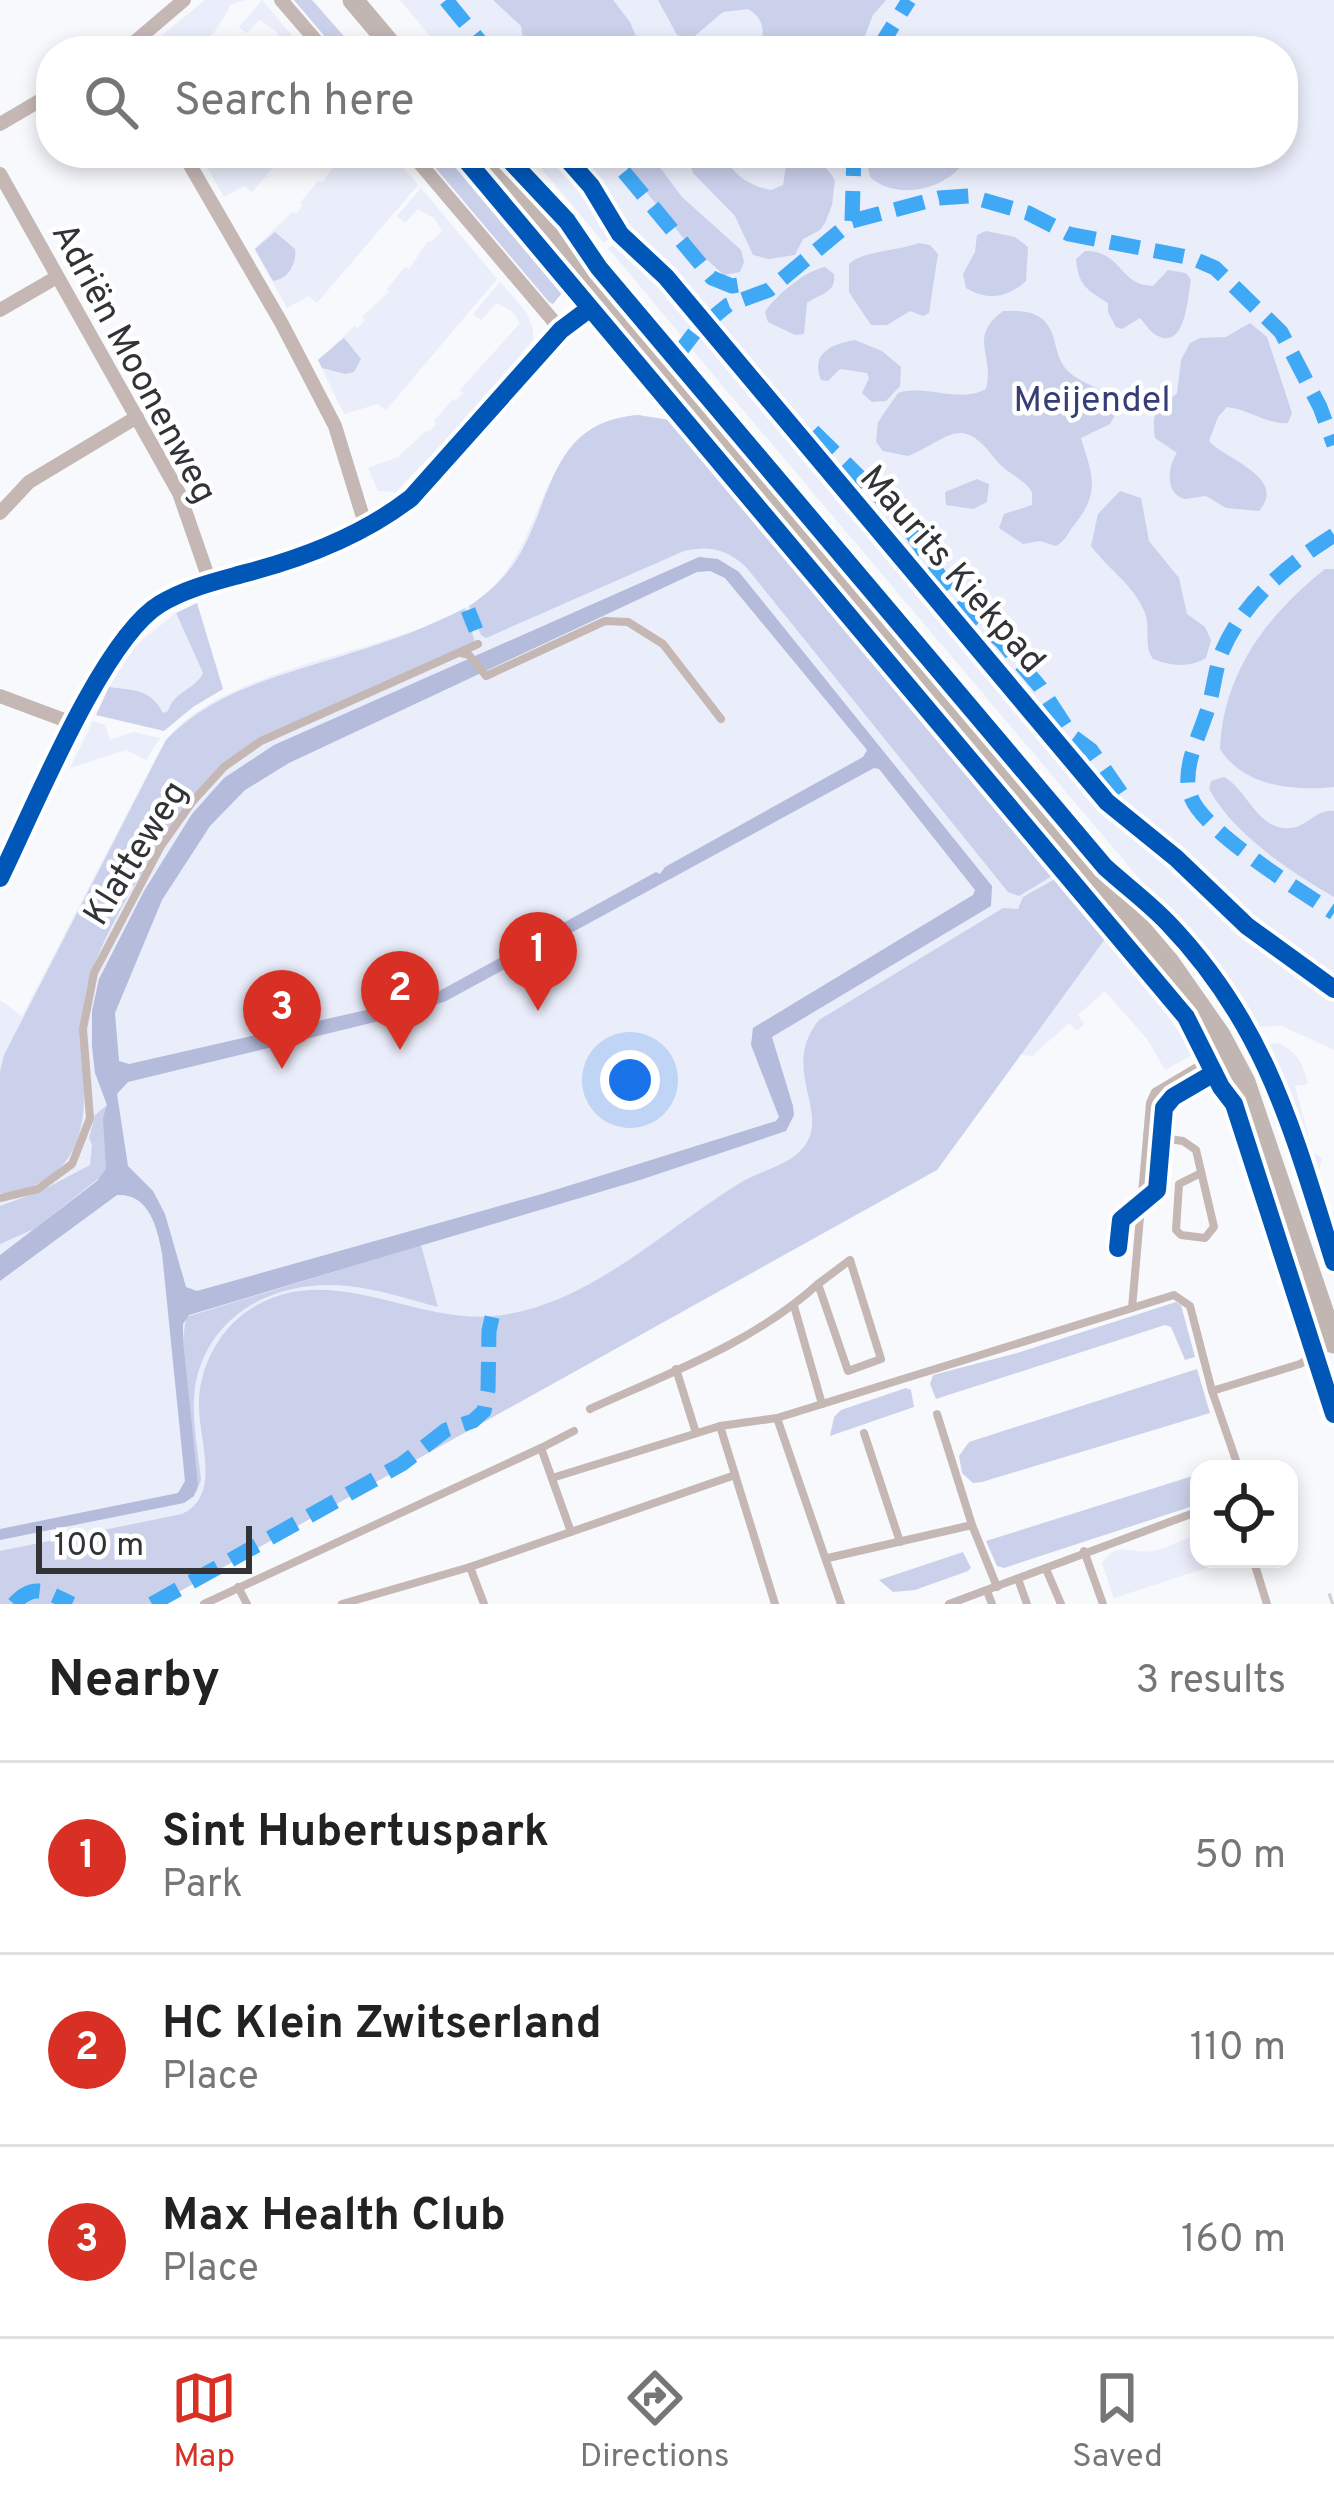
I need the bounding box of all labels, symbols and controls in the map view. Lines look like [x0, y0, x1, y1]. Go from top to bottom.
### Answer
search box [36, 36, 1298, 168]
icon: search [78, 69, 144, 135]
text: Search here [174, 74, 414, 131]
street label: Adriën Moonenweg [39, 216, 226, 512]
park label: Meijendel [1013, 379, 1171, 425]
street label: Maurits Kiekpad [848, 457, 1054, 684]
street label: Klatteweg [75, 773, 200, 935]
pin: 1 [499, 912, 577, 1011]
pin: 2 [361, 951, 439, 1050]
pin: 3 [243, 970, 321, 1069]
your location [600, 1050, 660, 1110]
map controls [1190, 1460, 1298, 1568]
button: locate [1190, 1460, 1298, 1568]
scale bar [36, 1520, 252, 1573]
text: 100 m [54, 1526, 144, 1568]
text: Nearby [48, 1650, 220, 1715]
text: 3 results [1136, 1658, 1286, 1707]
text: Sint Hubertuspark [162, 1805, 549, 1862]
text: 1 [79, 1833, 95, 1882]
text: 50 m [1195, 1833, 1286, 1882]
text: Park [162, 1862, 243, 1911]
text: HC Klein Zwitserland [162, 1997, 602, 2054]
text: 2 [75, 2025, 99, 2074]
text: 110 m [1190, 2025, 1286, 2074]
text: Place [162, 2054, 259, 2103]
text: Max Health Club [162, 2189, 506, 2246]
text: 3 [75, 2217, 99, 2266]
text: 160 m [1181, 2217, 1286, 2266]
text: Place [162, 2246, 259, 2295]
tab: Map [171, 2365, 237, 2479]
tab: Directions [580, 2365, 730, 2479]
tab: Saved [1072, 2365, 1163, 2479]

